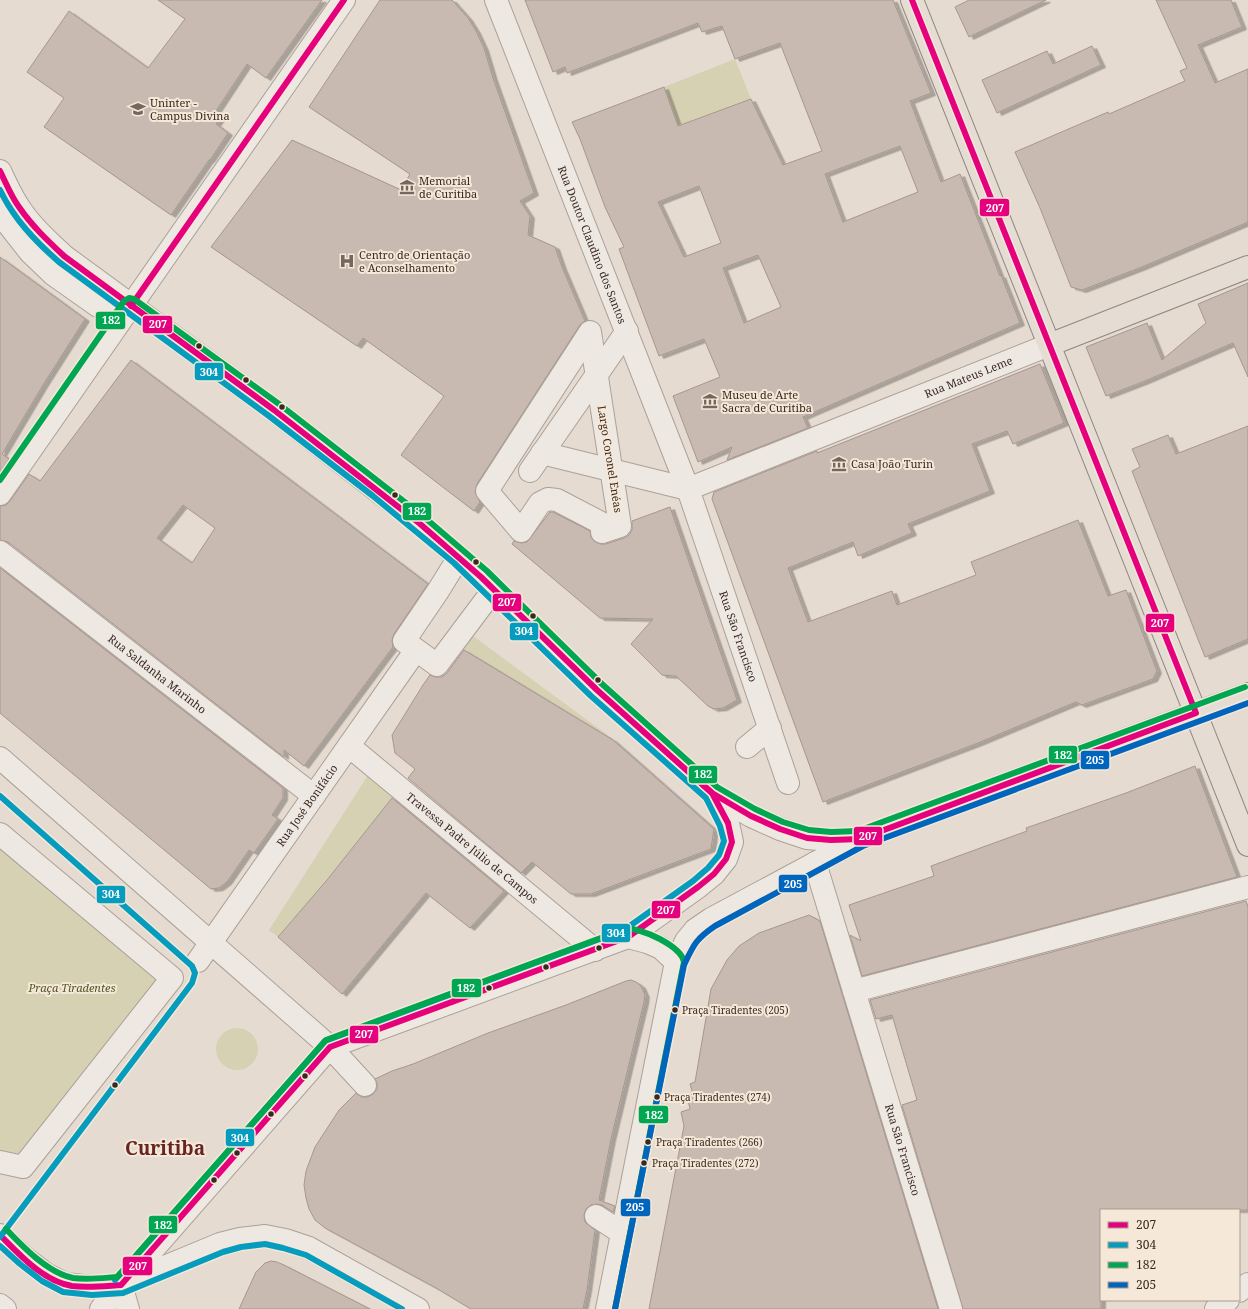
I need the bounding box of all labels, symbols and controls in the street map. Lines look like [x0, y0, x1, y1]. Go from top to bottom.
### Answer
place label: Uninter - Campus Divina [150, 95, 230, 123]
school or university icon: Uninter - Campus Divina [129, 100, 147, 118]
street label: Rua Doutor Claudino dos Santos [555, 163, 630, 326]
place label: Memorial de Curitiba [419, 173, 477, 201]
museum icon: Memorial de Curitiba [398, 178, 416, 196]
line badge: 207 [979, 198, 1010, 217]
text: 207 [986, 200, 1004, 215]
place label: Centro de Orientação e Aconselhamento [359, 247, 470, 275]
hospital icon: Centro de Orientação e Aconselhamento [338, 252, 356, 270]
line badge: 182 [95, 311, 126, 330]
text: 182 [102, 312, 120, 327]
line badge: 207 [142, 315, 173, 334]
text: 207 [149, 316, 167, 331]
unlabelled marker [194, 341, 204, 351]
street label: Rua Mateus Leme [922, 352, 1015, 401]
line badge: 304 [194, 362, 224, 381]
text: 304 [200, 364, 218, 379]
unlabelled marker [241, 375, 251, 385]
place label: Museu de Arte Sacra de Curitiba [722, 387, 812, 415]
museum icon: Museu de Arte Sacra de Curitiba [701, 392, 719, 410]
unlabelled marker [277, 402, 287, 412]
street label: Largo Coronel Enéas [595, 404, 626, 514]
museum icon: Casa João Turin [830, 455, 848, 473]
place label: Casa João Turin [851, 456, 933, 471]
unlabelled marker [390, 490, 400, 500]
line badge: 182 [402, 502, 432, 521]
text: 182 [408, 503, 426, 518]
unlabelled marker [471, 557, 481, 567]
street label: Rua São Francisco [716, 589, 761, 684]
line badge: 207 [492, 593, 522, 612]
text: 207 [498, 594, 516, 609]
unlabelled marker [528, 611, 538, 621]
line badge: 207 [1145, 613, 1175, 633]
text: 207 [1151, 615, 1169, 630]
line badge: 304 [509, 622, 539, 641]
text: 304 [515, 623, 533, 638]
street label: Rua Saldanha Marinho [105, 631, 210, 717]
unlabelled marker [593, 675, 603, 685]
line badge: 182 [1048, 745, 1078, 764]
text: 182 [1054, 747, 1072, 762]
line badge: 205 [1080, 750, 1110, 770]
text: 205 [1086, 752, 1104, 767]
street label: Rua José Bonifácio [273, 761, 341, 849]
line badge: 182 [688, 765, 718, 784]
text: 182 [694, 766, 712, 781]
street label: Travessa Padre Júlio de Campos [403, 789, 542, 907]
line badge: 207 [853, 826, 883, 846]
text: 207 [859, 828, 877, 843]
line badge: 205 [778, 874, 808, 893]
text: 205 [784, 876, 802, 891]
line badge: 304 [96, 885, 126, 904]
text: 304 [102, 886, 120, 901]
line badge: 207 [651, 900, 681, 919]
text: 207 [657, 902, 675, 917]
line badge: 304 [601, 923, 631, 943]
text: 304 [607, 925, 625, 940]
unlabelled marker [594, 943, 604, 953]
unlabelled marker [541, 962, 551, 972]
line badge: 182 [451, 978, 482, 998]
park label: Praça Tiradentes [27, 980, 116, 995]
text: 182 [457, 980, 475, 995]
unlabelled marker [484, 983, 494, 993]
place label: Praça Tiradentes (205) [682, 1003, 788, 1017]
marker: Praça Tiradentes (205) [670, 1005, 680, 1015]
line badge: 207 [349, 1025, 379, 1044]
text: 207 [355, 1026, 373, 1041]
unlabelled marker [300, 1071, 310, 1081]
unlabelled marker [110, 1080, 120, 1090]
place label: Praça Tiradentes (274) [664, 1090, 770, 1104]
marker: Praça Tiradentes (274) [652, 1092, 662, 1102]
street label: Rua São Francisco [882, 1102, 924, 1198]
line badge: 182 [638, 1105, 669, 1124]
text: 182 [645, 1107, 663, 1122]
unlabelled marker [266, 1109, 276, 1119]
line badge: 304 [225, 1128, 255, 1147]
text: 304 [231, 1130, 249, 1145]
district label: Curitiba [125, 1135, 205, 1161]
place label: Praça Tiradentes (266) [656, 1135, 762, 1149]
marker: Praça Tiradentes (266) [643, 1137, 653, 1147]
unlabelled marker [232, 1148, 242, 1158]
place label: Praça Tiradentes (272) [652, 1156, 758, 1170]
marker: Praça Tiradentes (272) [639, 1158, 649, 1168]
unlabelled marker [209, 1175, 219, 1185]
line badge: 205 [620, 1198, 651, 1217]
text: 205 [626, 1199, 644, 1214]
legend [1100, 1209, 1240, 1301]
line badge: 182 [148, 1215, 178, 1234]
text: 207 [1136, 1216, 1156, 1233]
text: 182 [154, 1217, 172, 1232]
text: 304 [1136, 1236, 1156, 1253]
line badge: 207 [122, 1256, 153, 1276]
text: 182 [1136, 1256, 1156, 1273]
text: 207 [129, 1258, 147, 1273]
text: 205 [1136, 1276, 1156, 1293]

